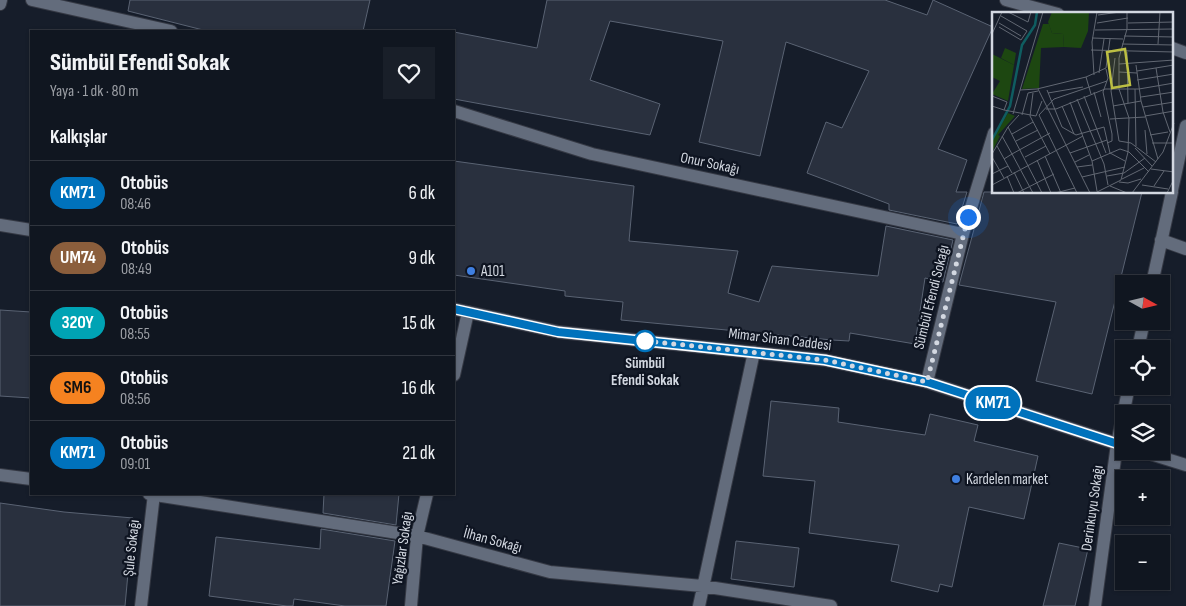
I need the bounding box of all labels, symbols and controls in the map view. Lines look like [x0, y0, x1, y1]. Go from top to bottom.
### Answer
inset map [992, 12, 1174, 194]
button: heart [383, 47, 435, 99]
text: Sümbül Efendi Sokak [50, 48, 230, 77]
text: Yaya · 1 dk · 80 m [50, 82, 139, 101]
text: Kalkışlar [50, 126, 107, 149]
street label: Onur Sokağı [679, 148, 741, 179]
text: Otobüs [120, 172, 168, 195]
text: KM71 [60, 182, 95, 203]
text: 6 dk [408, 182, 435, 205]
text: 08:46 [120, 195, 151, 214]
your location [956, 205, 981, 230]
text: Otobüs [121, 237, 169, 260]
street label: Sümbül Efendi Sokağı [909, 243, 954, 351]
text: UM74 [60, 247, 96, 268]
text: 9 dk [408, 247, 435, 270]
text: 08:49 [121, 260, 152, 279]
place label: A101 [480, 262, 505, 281]
marker: A101 [465, 265, 477, 277]
north arrow [1115, 275, 1170, 330]
map controls [1115, 275, 1170, 590]
text: Otobüs [120, 302, 168, 325]
text: 320Y [61, 312, 94, 333]
text: 15 dk [403, 312, 435, 335]
street label: Mimar Sinan Caddesi [727, 324, 833, 355]
text: 08:55 [120, 325, 150, 344]
marker: Sümbül Efendi Sokak [634, 330, 656, 352]
button: locate [1115, 340, 1170, 395]
place label: Sümbül Efendi Sokak [611, 354, 680, 390]
text: Otobüs [120, 367, 168, 390]
text: SM6 [64, 377, 91, 398]
text: 16 dk [402, 377, 435, 400]
line badge: KM71 [958, 387, 1028, 419]
text: 08:56 [120, 390, 151, 409]
text: KM71 [975, 392, 1011, 413]
button: layers [1115, 405, 1170, 460]
text: Otobüs [120, 432, 168, 455]
text: KM71 [60, 442, 95, 463]
text: 21 dk [402, 442, 435, 465]
text: 09:01 [120, 455, 150, 474]
street label: Derinkuyu Sokağı [1077, 464, 1108, 552]
place label: Kardelen market [966, 470, 1049, 489]
button: + [1115, 470, 1170, 525]
marker: Kardelen market [950, 473, 962, 485]
street label: Yağızlar Sokağı [388, 510, 417, 586]
street label: Şule Sokağı [119, 519, 144, 577]
street label: İlhan Sokağı [462, 524, 524, 557]
button: − [1115, 535, 1170, 590]

